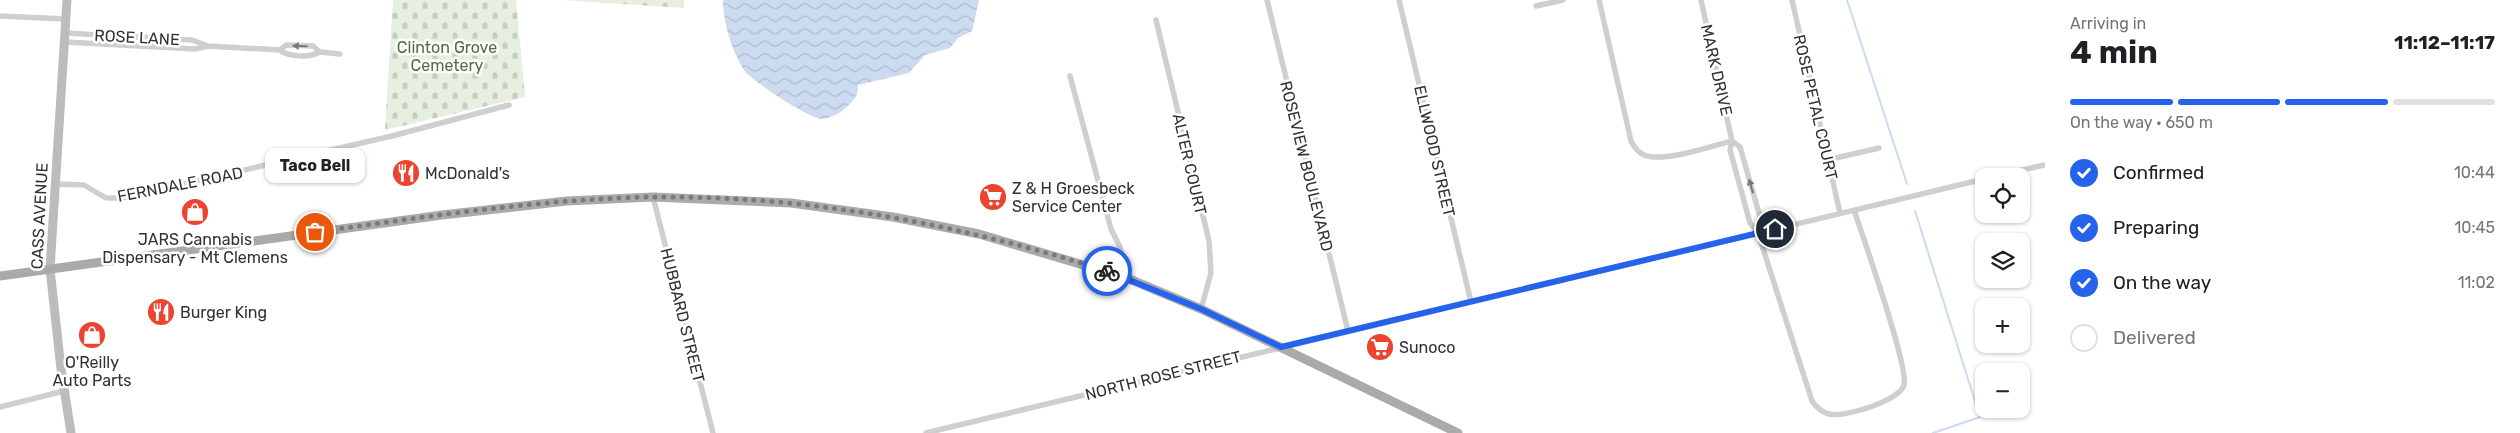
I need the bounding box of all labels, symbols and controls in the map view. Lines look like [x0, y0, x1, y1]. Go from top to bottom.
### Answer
text: Arriving in [2070, 14, 2146, 33]
street label: MARK DRIVE [1697, 22, 1736, 118]
street label: ROSE LANE [94, 26, 180, 49]
text: 11:12–11:17 [2394, 31, 2495, 54]
street label: ROSE PETAL COURT [1790, 33, 1841, 182]
text: 4 min [2070, 33, 2158, 71]
park label: Clinton Grove Cemetery [397, 38, 497, 75]
one-way arrow [292, 42, 308, 50]
street label: ROSEVIEW BOULEVARD [1276, 79, 1337, 253]
street label: ELLWOOD STREET [1410, 83, 1459, 219]
street label: ALTER COURT [1169, 112, 1210, 217]
text: On the way · 650 m [2070, 113, 2213, 132]
callout: Taco Bell [265, 147, 365, 182]
text: Taco Bell [280, 156, 350, 175]
restaurant icon: McDonald's [391, 158, 421, 188]
icon: check [2070, 159, 2098, 187]
text: Confirmed [2113, 161, 2204, 184]
street label: CASS AVENUE [27, 162, 52, 270]
street label: FERNDALE ROAD [116, 163, 245, 206]
text: 10:44 [2454, 163, 2495, 182]
place label: McDonald's [425, 164, 510, 183]
map controls [1975, 168, 2030, 418]
button: locate [1975, 168, 2030, 223]
one-way arrow [1747, 178, 1755, 193]
place label: Z & H Groesbeck Service Center [1012, 179, 1135, 216]
supermarket icon: Z & H Groesbeck Service Center [978, 182, 1008, 212]
shop icon: JARS Cannabis Dispensary - Mt Clemens [180, 197, 210, 227]
pin [1754, 208, 1796, 250]
pin [294, 211, 336, 253]
icon: check [2070, 214, 2098, 242]
icon: home [1761, 215, 1789, 243]
text: Preparing [2113, 216, 2199, 239]
icon: bag [301, 218, 329, 246]
text: 10:45 [2454, 218, 2495, 237]
place label: JARS Cannabis Dispensary - Mt Clemens [102, 230, 288, 267]
button: layers [1975, 233, 2030, 288]
street label: HUBBARD STREET [657, 246, 708, 384]
courier [1082, 246, 1132, 296]
icon: bike [1093, 257, 1121, 285]
icon: check [2070, 269, 2098, 297]
text: On the way [2113, 271, 2211, 294]
text: 11:02 [2458, 273, 2495, 292]
restaurant icon: Burger King [146, 297, 176, 327]
button: + [1975, 298, 2030, 353]
place label: Burger King [180, 303, 267, 322]
shop icon: O'Reilly Auto Parts [77, 320, 107, 350]
text: Delivered [2113, 326, 2196, 349]
supermarket icon: Sunoco [1365, 332, 1395, 362]
place label: Sunoco [1399, 338, 1455, 357]
street label: NORTH ROSE STREET [1083, 347, 1243, 404]
place label: O'Reilly Auto Parts [52, 353, 132, 390]
button: − [1975, 363, 2030, 418]

